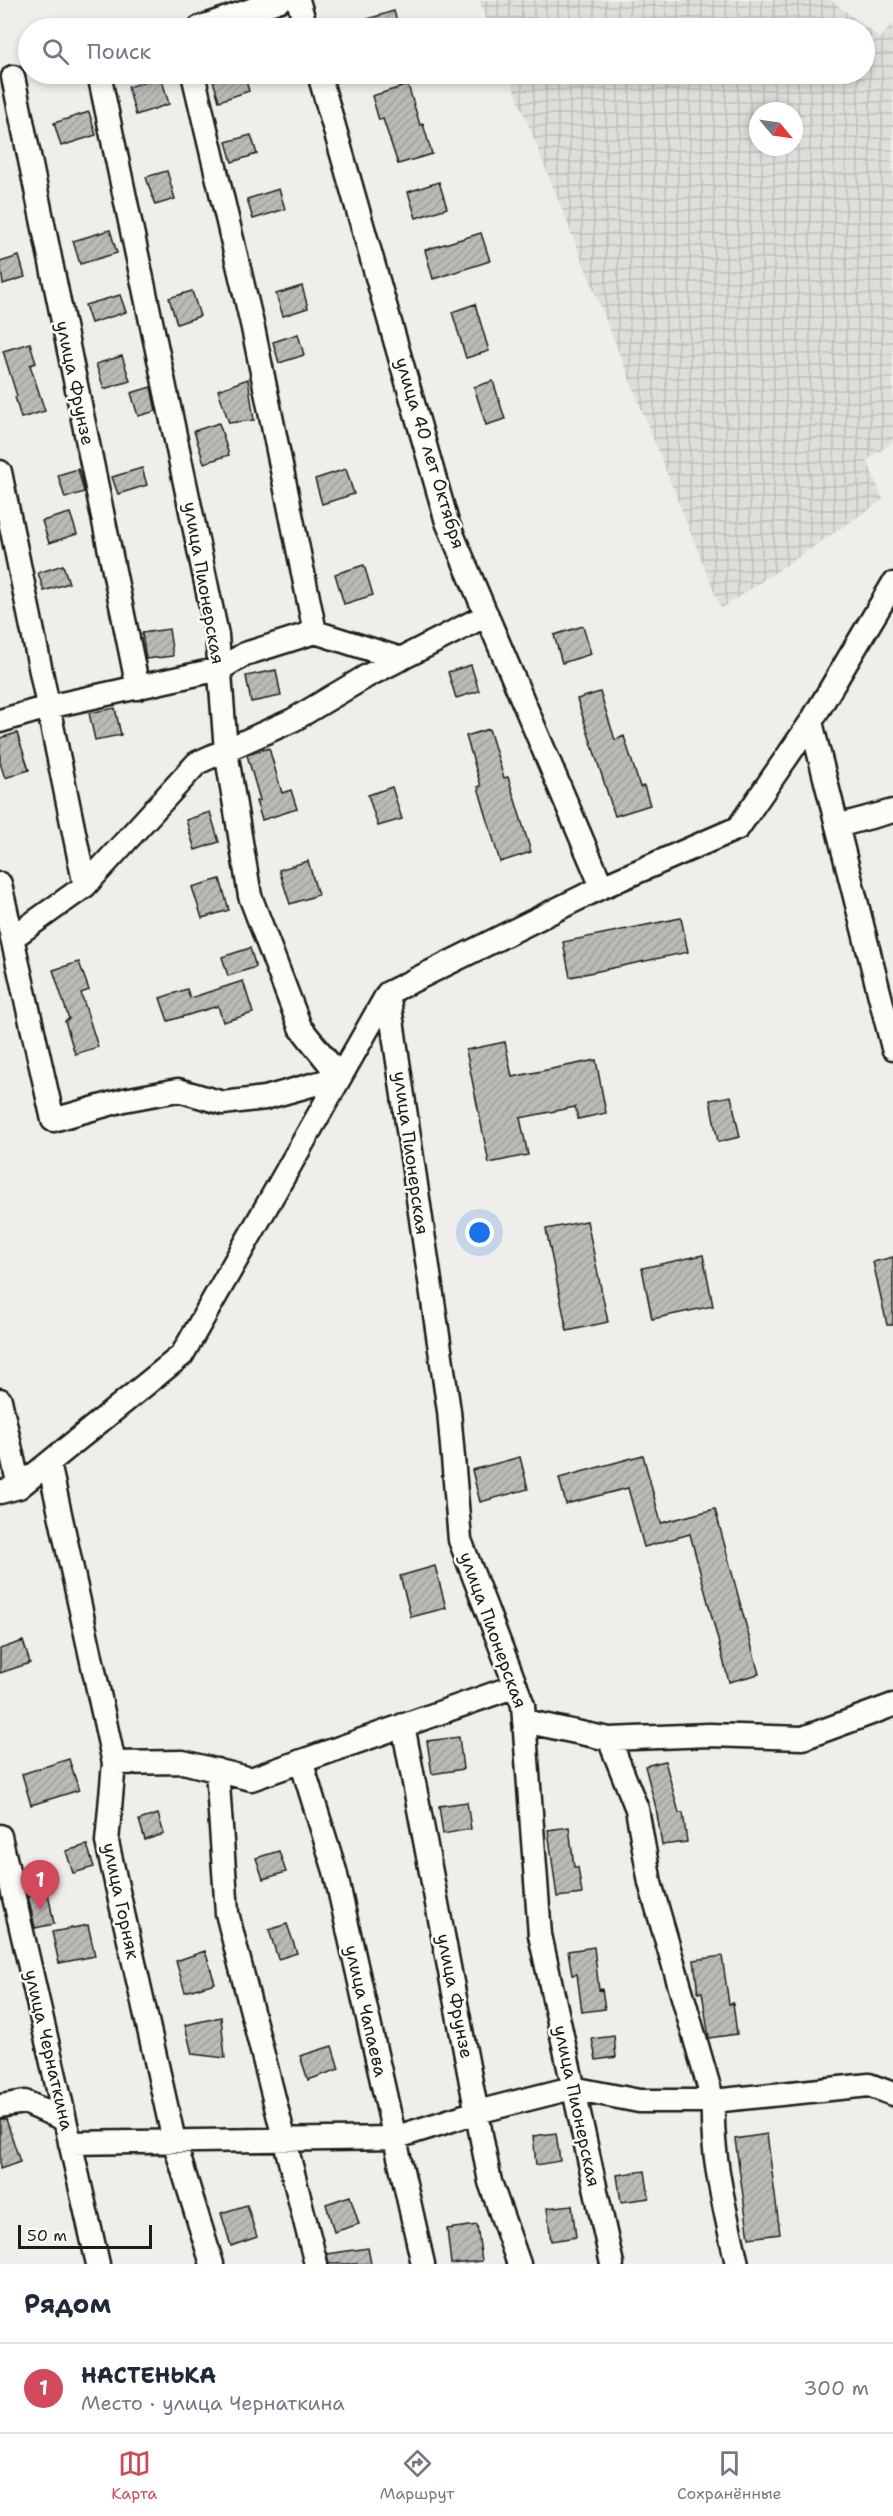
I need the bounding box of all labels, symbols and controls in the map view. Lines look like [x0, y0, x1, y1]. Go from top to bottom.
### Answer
search box [18, 18, 875, 84]
icon: search [39, 35, 72, 68]
text: Поиск [87, 37, 151, 66]
north arrow [749, 102, 803, 156]
street label: улица Фрунзе [50, 319, 100, 447]
street label: улица 40 лет Октября [389, 354, 471, 552]
street label: улица Пионерская [178, 500, 230, 666]
street label: улица Пионерская [388, 1070, 434, 1236]
your location [465, 1218, 494, 1247]
street label: улица Пионерская [454, 1549, 532, 1711]
street label: улица Горняк [97, 1840, 145, 1962]
pin: 1 [20, 1860, 60, 1910]
street label: улица Фрунзе [431, 1932, 479, 2060]
street label: улица Чапаева [339, 1943, 393, 2079]
street label: улица Чернаткина [19, 1967, 79, 2133]
street label: улица Пионерская [548, 2023, 606, 2189]
scale bar [18, 2222, 152, 2250]
text: 50 m [27, 2225, 67, 2246]
text: Рядом [24, 2286, 111, 2321]
text: НАСТЕНЬКА [81, 2361, 216, 2390]
text: 1 [39, 2375, 48, 2401]
text: 300 m [803, 2375, 869, 2401]
text: Место · улица Чернаткина [81, 2390, 345, 2416]
tab: Карта [111, 2447, 157, 2504]
tab: Маршрут [380, 2447, 454, 2504]
tab: Сохранённые [677, 2447, 782, 2504]

